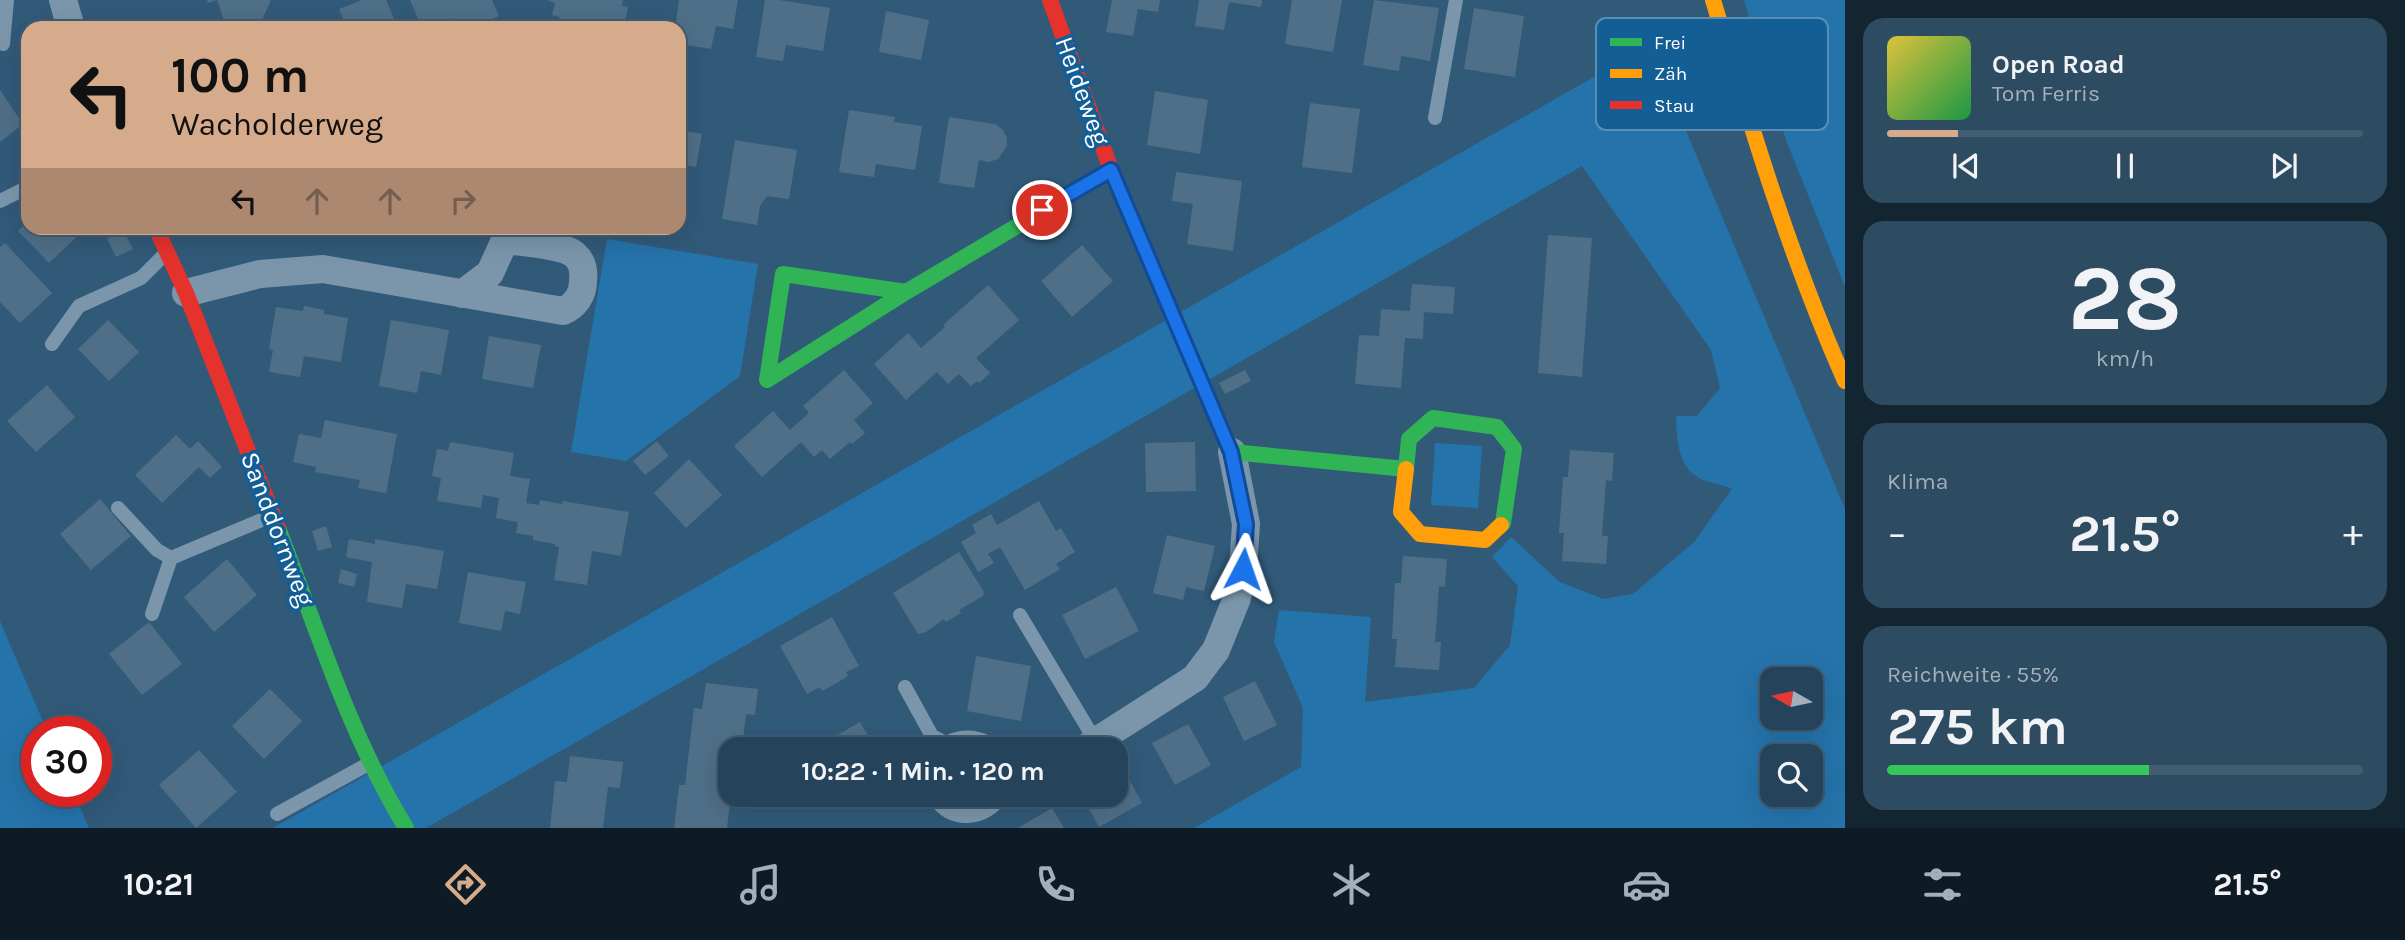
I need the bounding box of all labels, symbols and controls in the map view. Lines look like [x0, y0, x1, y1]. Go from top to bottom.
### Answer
legend [1596, 18, 1828, 130]
street label: Heideweg [1048, 32, 1117, 150]
text: Frei [1654, 32, 1686, 54]
text: 100 m [171, 47, 309, 104]
icon: left [56, 49, 147, 140]
text: Open Road [1992, 49, 2125, 80]
text: Zäh [1654, 63, 1687, 85]
text: Tom Ferris [1992, 80, 2100, 107]
text: Stau [1654, 95, 1695, 117]
text: Wacholderweg [171, 106, 383, 143]
icon: previous [1947, 147, 1985, 185]
icon: pause [2106, 147, 2144, 185]
icon: next [2265, 147, 2303, 185]
pin [1012, 180, 1072, 240]
icon: left [225, 182, 263, 220]
icon: ahead [298, 182, 336, 220]
icon: ahead [371, 182, 409, 220]
icon: right [444, 182, 482, 220]
icon: arrive [1023, 191, 1061, 229]
text: 28 [2068, 246, 2182, 352]
text: km/h [2096, 345, 2154, 372]
street label: Sanddornweg [234, 448, 321, 611]
text: Klima [1887, 468, 1948, 495]
text: 21.5° [2069, 503, 2181, 564]
text: − [1887, 511, 1907, 556]
text: + [2343, 511, 2363, 556]
position arrow [1206, 532, 1280, 606]
text: Reichweite · 55% [1887, 661, 2059, 688]
north arrow [1760, 667, 1824, 730]
map controls [1760, 667, 1823, 807]
text: 275 km [1887, 696, 2068, 757]
speed limit sign: 30 [21, 716, 112, 807]
button: search [1760, 744, 1823, 807]
text: 10:22 · 1 Min. · 120 m [801, 756, 1045, 787]
icon: directions [441, 860, 490, 909]
icon: music [736, 860, 785, 909]
icon: phone [1031, 860, 1080, 909]
icon: climate [1327, 860, 1376, 909]
icon: car [1622, 860, 1671, 909]
icon: filters [1918, 860, 1967, 909]
text: 10:21 [123, 866, 194, 903]
text: 21.5° [2213, 866, 2282, 903]

